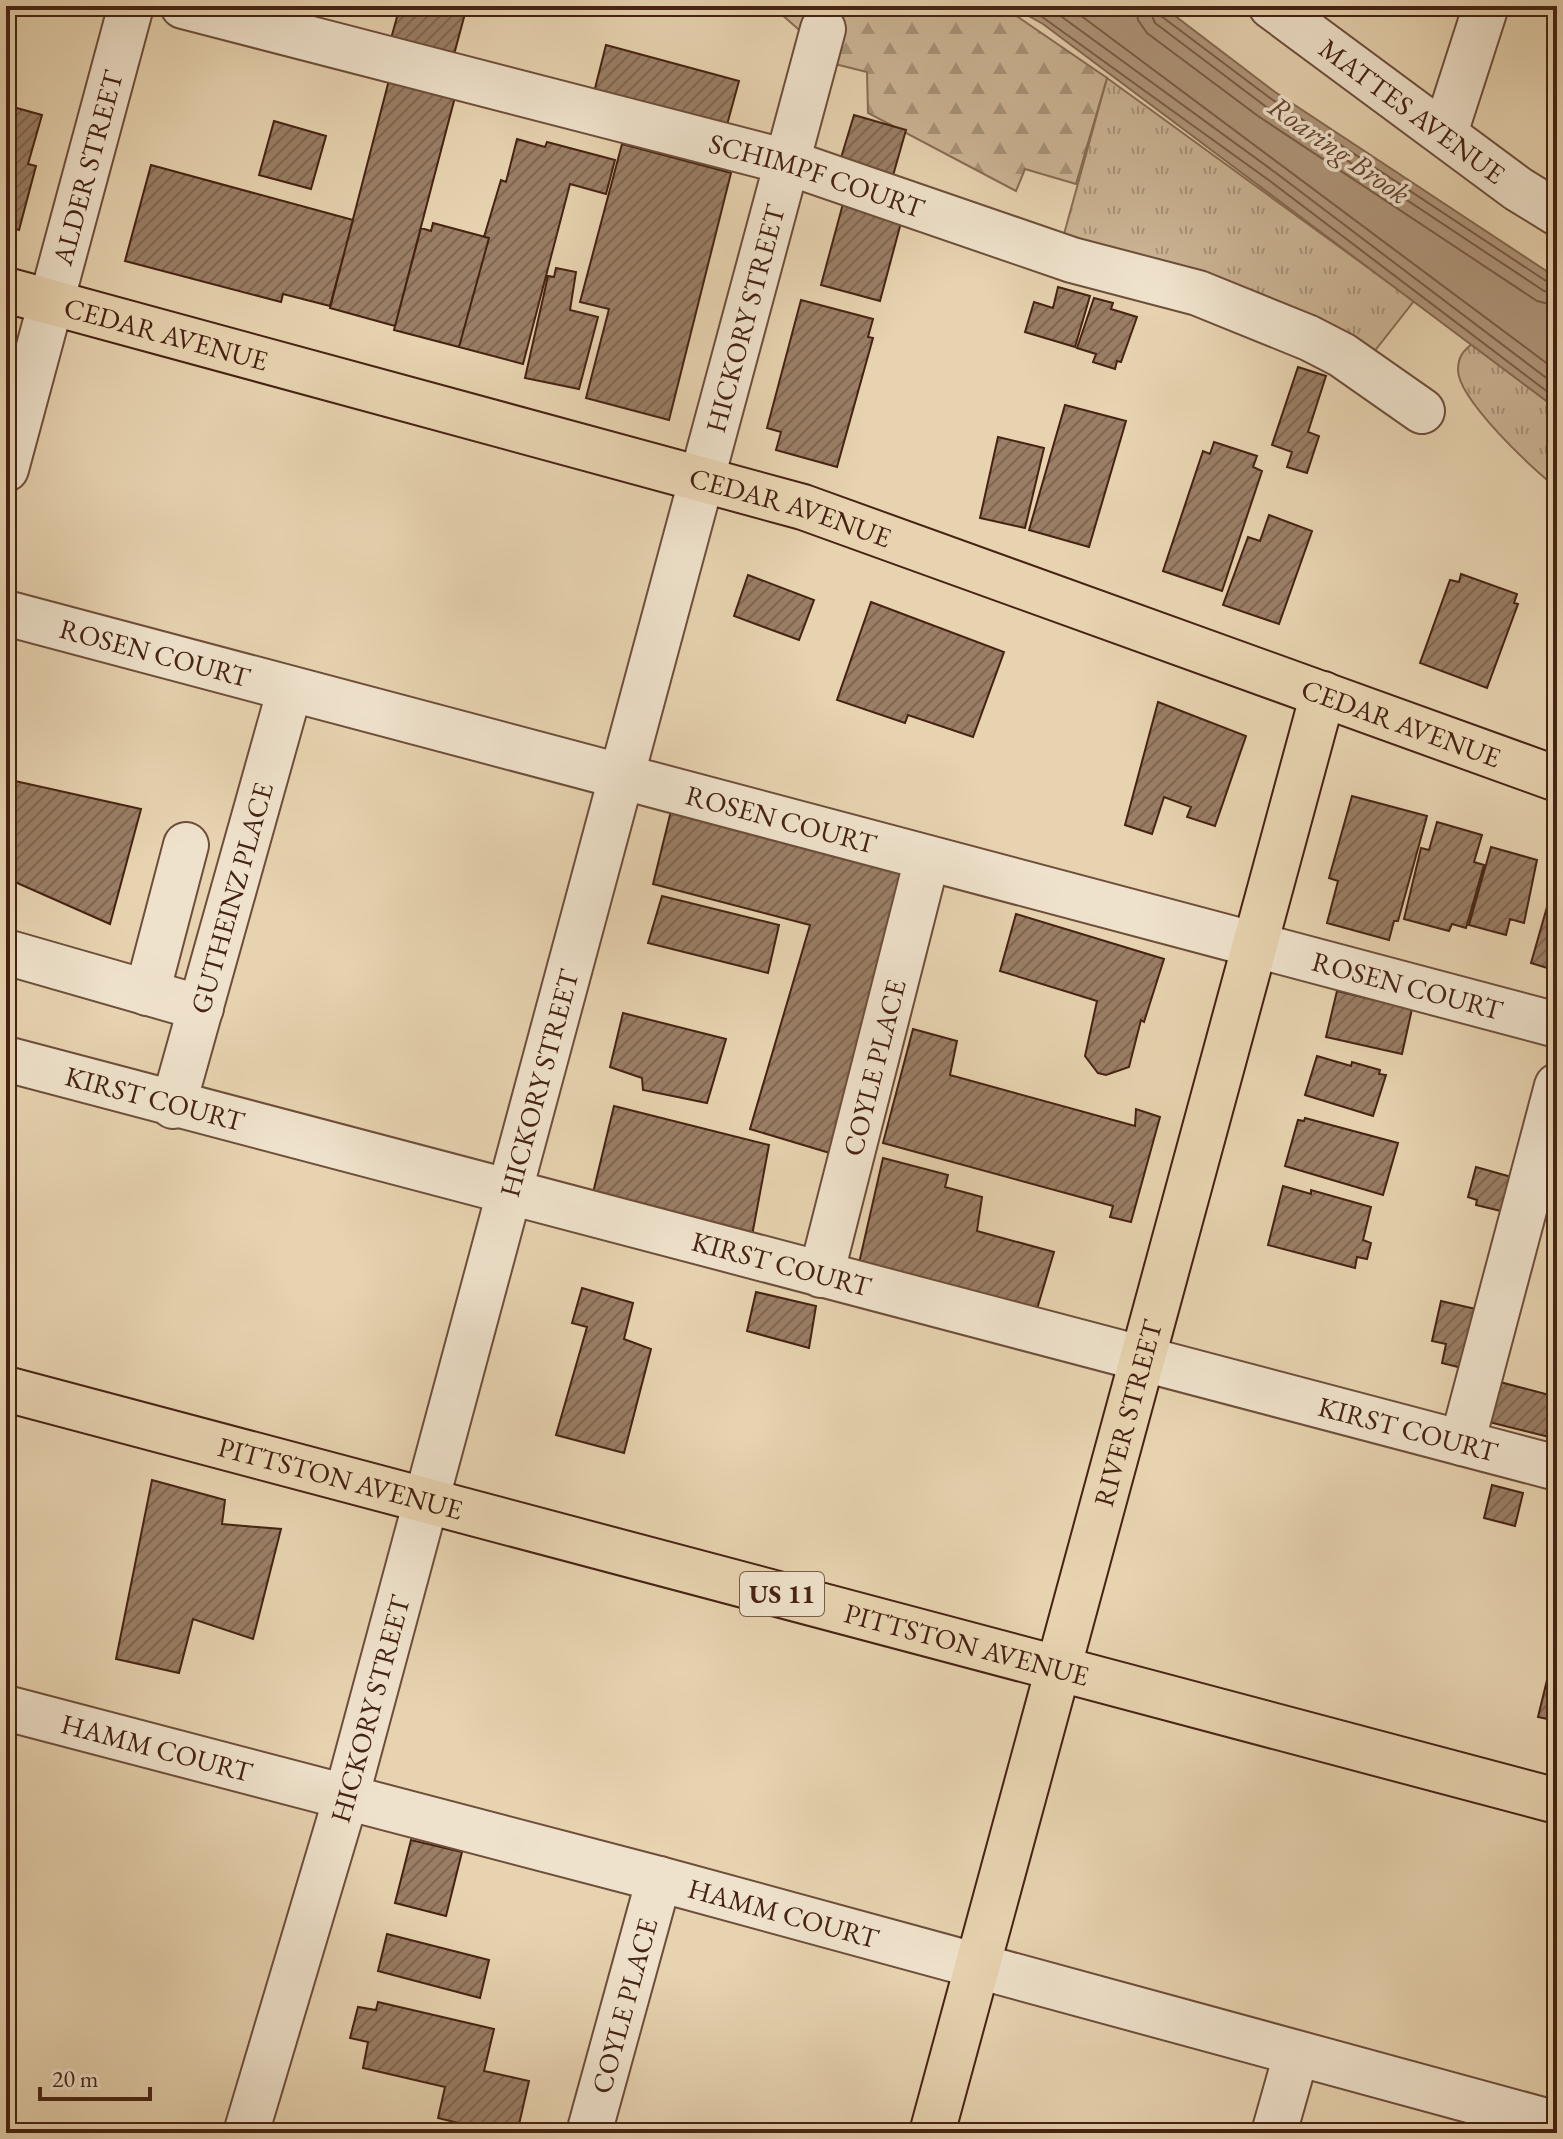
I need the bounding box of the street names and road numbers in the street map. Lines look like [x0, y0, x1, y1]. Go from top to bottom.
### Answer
street label: MATTES AVENUE [1312, 30, 1513, 192]
street label: ALDER STREET [44, 66, 131, 270]
street label: SCHIMPF COURT [705, 125, 929, 226]
street label: HICKORY STREET [697, 200, 793, 436]
street label: CEDAR AVENUE [60, 289, 272, 379]
street label: CEDAR AVENUE [686, 459, 897, 556]
street label: ROSEN COURT [56, 610, 254, 695]
street label: CEDAR AVENUE [1297, 670, 1506, 775]
street label: ROSEN COURT [682, 776, 881, 861]
street label: GUTHEINZ PLACE [182, 778, 281, 1018]
street label: ROSEN COURT [1308, 943, 1507, 1028]
street label: HICKORY STREET [491, 965, 587, 1201]
street label: COYLE PLACE [834, 975, 914, 1160]
street label: KIRST COURT [61, 1057, 249, 1139]
street label: KIRST COURT [688, 1223, 875, 1304]
street label: RIVER STREET [1085, 1316, 1170, 1510]
street label: KIRST COURT [1315, 1388, 1502, 1470]
street label: PITTSTON AVENUE [214, 1428, 467, 1528]
road number: US 11 [740, 1572, 824, 1616]
street label: HICKORY STREET [322, 1591, 418, 1827]
street label: PITTSTON AVENUE [840, 1594, 1093, 1694]
street label: HAMM COURT [58, 1705, 257, 1790]
street label: HAMM COURT [684, 1870, 883, 1956]
street label: COYLE PLACE [583, 1914, 665, 2098]

